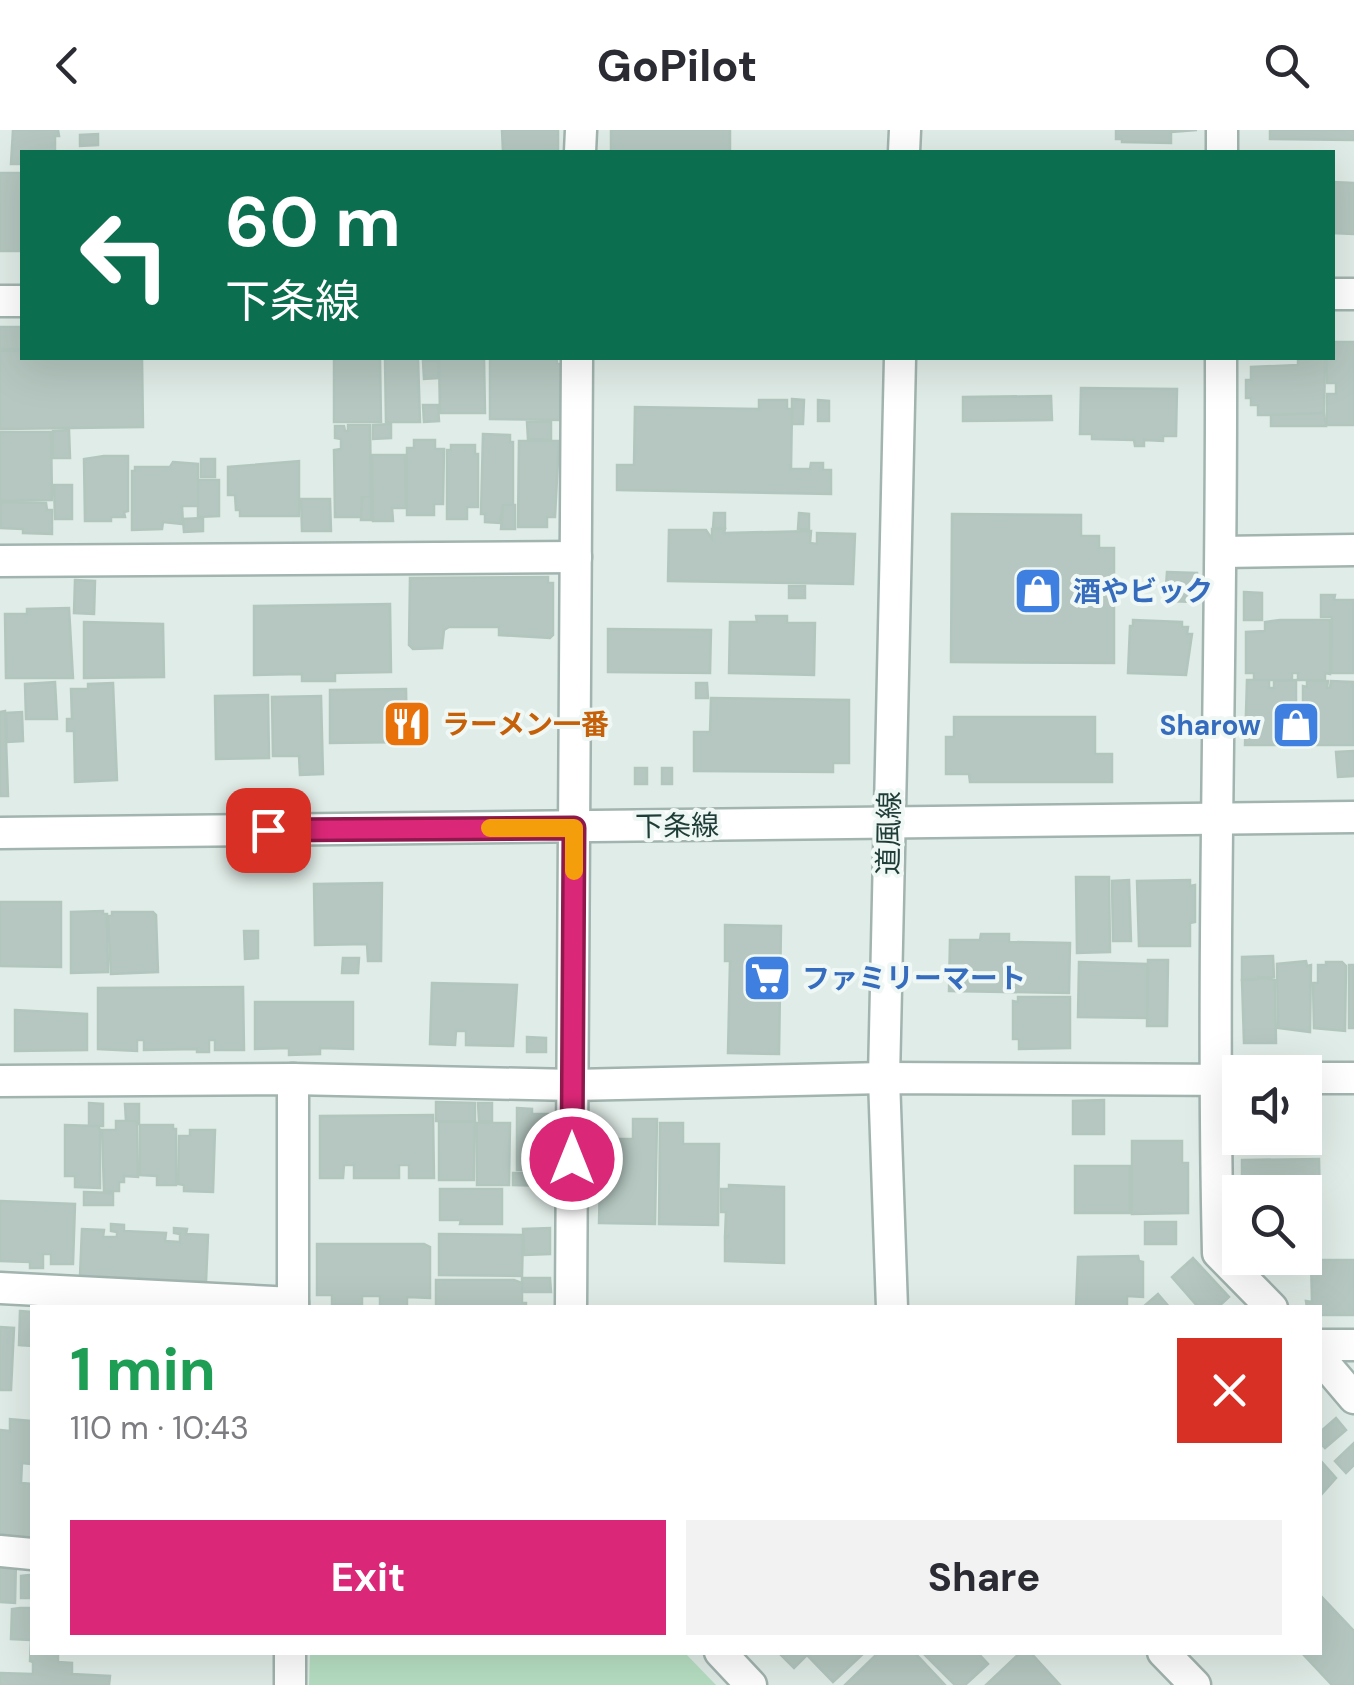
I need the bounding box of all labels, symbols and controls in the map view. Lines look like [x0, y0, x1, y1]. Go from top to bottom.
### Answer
text: GoPilot [597, 36, 757, 95]
icon: back [40, 38, 95, 93]
icon: search [1259, 38, 1314, 93]
text: 60 m [225, 177, 401, 268]
icon: left [60, 190, 190, 320]
text: 下条線 [225, 272, 360, 331]
shop icon: 酒やビック [1012, 565, 1064, 617]
place label: 酒やビック [1073, 573, 1213, 610]
restaurant icon: ラーメン一番 [381, 698, 433, 750]
shop icon: Sharow [1270, 699, 1322, 751]
place label: ラーメン一番 [442, 706, 609, 743]
place label: Sharow [1160, 707, 1261, 744]
pin [226, 788, 311, 873]
street label: 道風線 [870, 791, 908, 875]
icon: arrive [241, 803, 296, 858]
street label: 下条線 [635, 807, 719, 845]
supermarket icon: ファミリーマート [741, 952, 793, 1004]
place label: ファミリーマート [802, 960, 1026, 997]
map controls [1222, 1055, 1322, 1275]
button: sound [1222, 1055, 1322, 1155]
position arrow [520, 1107, 624, 1211]
button: search [1222, 1175, 1322, 1275]
text: 1 min [70, 1330, 216, 1409]
button: close [1177, 1338, 1282, 1443]
text: 110 m · 10:43 [70, 1407, 249, 1449]
button: Exit [70, 1520, 666, 1635]
button: Share [686, 1520, 1282, 1635]

